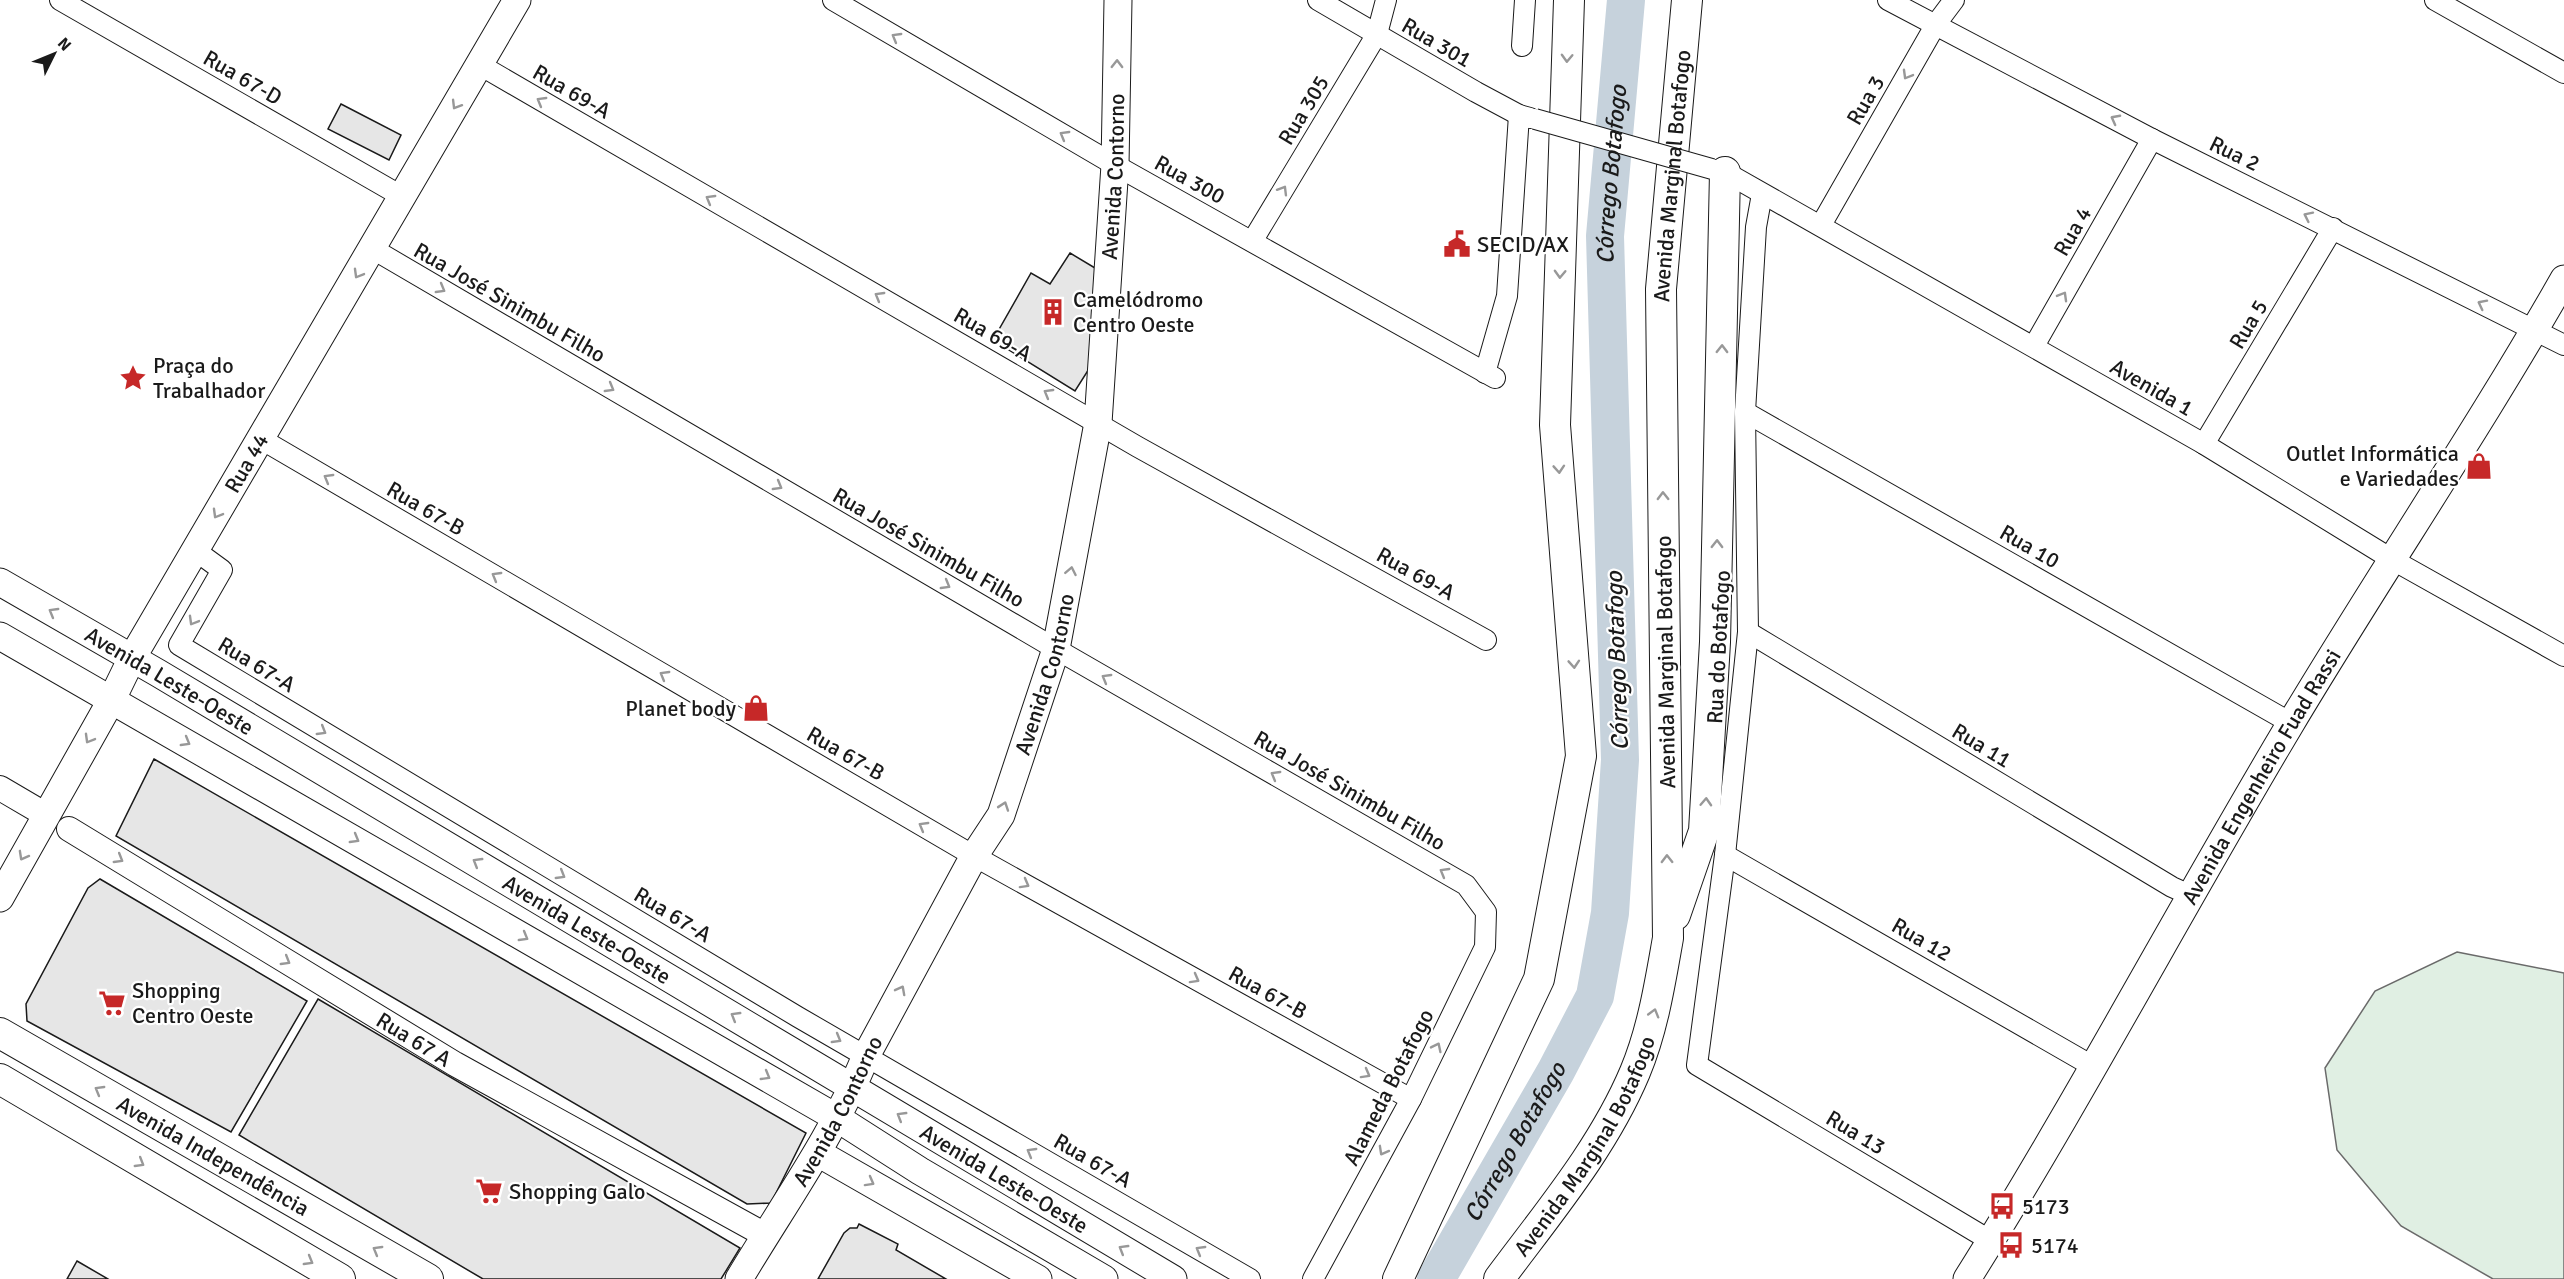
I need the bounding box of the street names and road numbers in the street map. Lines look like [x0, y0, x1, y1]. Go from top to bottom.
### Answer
street label: Rua 301 [1397, 12, 1477, 73]
street label: Rua 67-D [199, 44, 287, 111]
street label: Avenida Marginal Botafogo [1648, 49, 1696, 303]
street label: Rua 69-A [528, 58, 616, 125]
street label: Rua 305 [1272, 71, 1335, 150]
street label: Rua 3 [1841, 71, 1890, 130]
street label: Avenida Contorno [1096, 93, 1130, 261]
street label: Rua 2 [2205, 130, 2264, 177]
street label: Rua 300 [1150, 149, 1230, 210]
street label: Rua 4 [2048, 202, 2097, 261]
street label: Rua José Sinimbu Filho [409, 236, 610, 368]
street label: Rua 5 [2223, 295, 2274, 354]
street label: Rua 69-A [949, 301, 1037, 368]
street label: Avenida 1 [2105, 353, 2198, 422]
street label: Rua 44 [219, 428, 275, 498]
street label: Rua 67-B [382, 475, 470, 542]
street label: Rua José Sinimbu Filho [828, 481, 1029, 613]
street label: Rua 10 [1995, 519, 2064, 574]
street label: Avenida Marginal Botafogo [1650, 535, 1681, 789]
street label: Rua 69-A [1372, 541, 1460, 606]
street label: Rua do Botafogo [1701, 570, 1736, 725]
street label: Avenida Contorno [1009, 591, 1080, 758]
street label: Avenida Leste-Oeste [80, 621, 258, 741]
street label: Rua 67-A [213, 631, 301, 698]
street label: Avenida Engenheiro Fuad Rassi [2176, 644, 2347, 909]
street label: Rua 11 [1947, 717, 2016, 774]
street label: Rua 67-B [802, 720, 890, 787]
street label: Rua José Sinimbu Filho [1249, 724, 1450, 856]
street label: Avenida Leste-Oeste [498, 869, 676, 990]
street label: Rua 67-A [629, 881, 717, 948]
street label: Rua 12 [1887, 912, 1956, 967]
street label: Rua 67-B [1224, 960, 1312, 1025]
street label: Alameda Botafogo [1337, 1004, 1440, 1170]
street label: Rua 67 A [371, 1006, 457, 1073]
street label: Avenida Contorno [787, 1031, 888, 1191]
street label: Avenida Marginal Botafogo [1508, 1033, 1661, 1262]
street label: Avenida Independência [112, 1090, 314, 1222]
street label: Rua 13 [1821, 1104, 1890, 1161]
street label: Avenida Leste-Oeste [915, 1118, 1093, 1239]
street label: Rua 67-A [1049, 1127, 1137, 1194]

